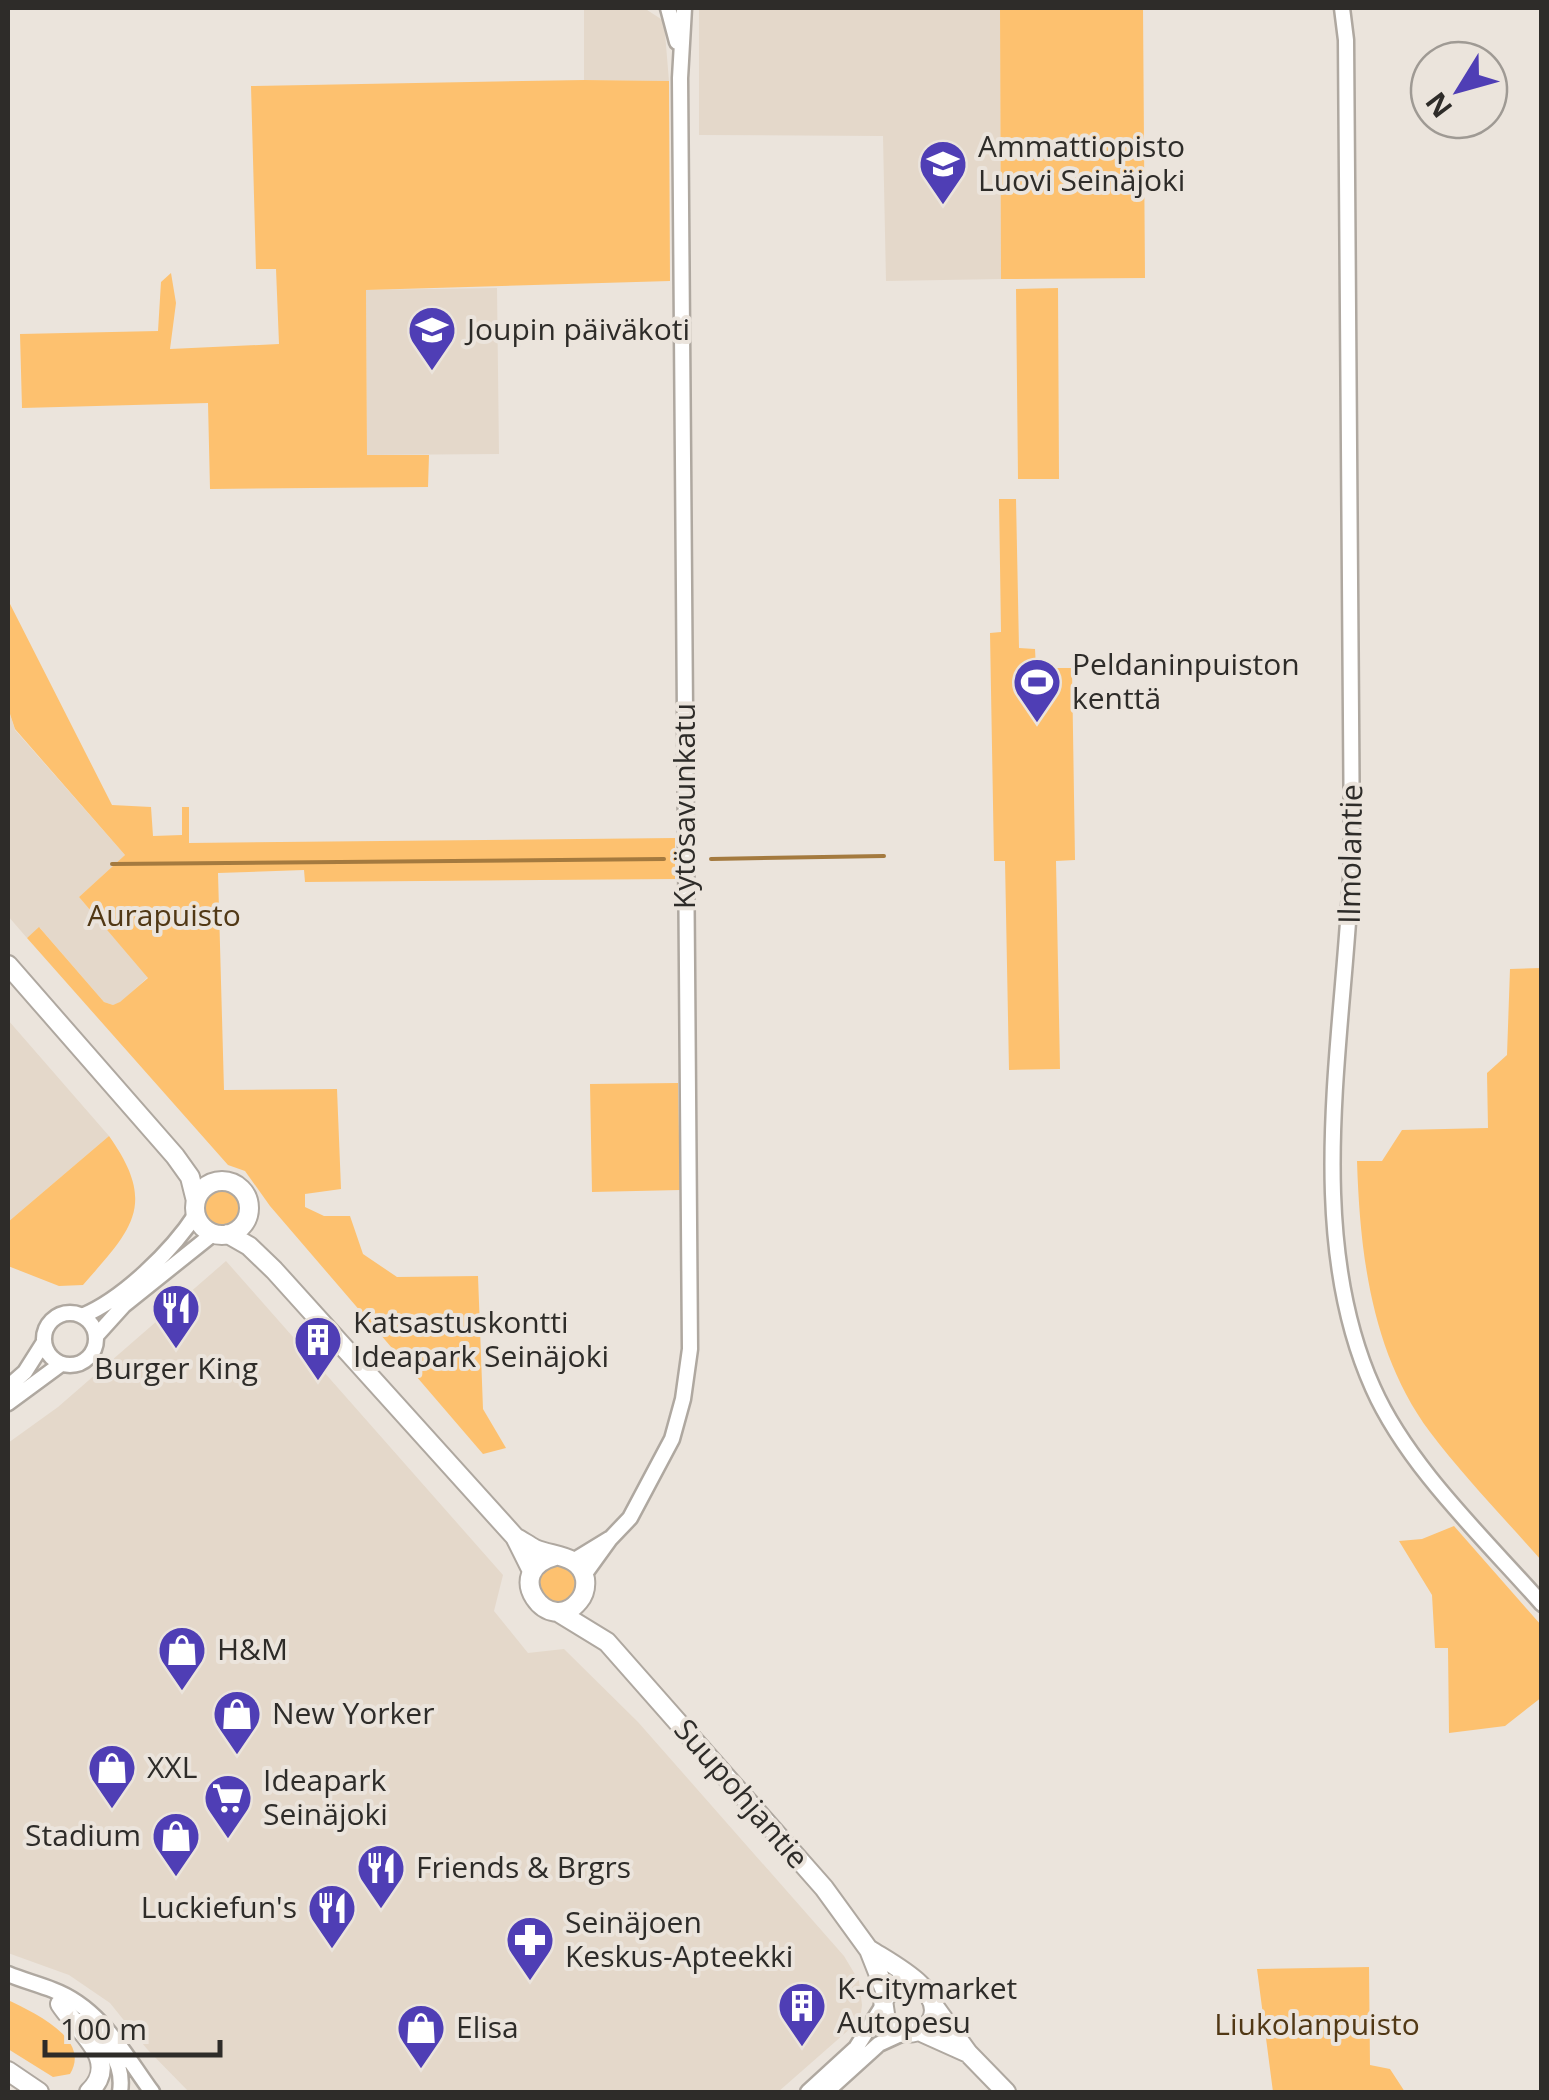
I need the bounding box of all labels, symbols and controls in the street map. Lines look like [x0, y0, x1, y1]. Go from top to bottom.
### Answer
north arrow [1409, 40, 1509, 140]
text: N [1416, 85, 1460, 126]
place label: Ammattiopisto Luovi Seinäjoki [978, 125, 1185, 200]
school or university icon: Ammattiopisto Luovi Seinäjoki [917, 138, 969, 206]
school or university icon: Joupin päiväkoti [406, 304, 458, 372]
place label: Joupin päiväkoti [464, 308, 690, 349]
place label: Peldaninpuiston kenttä [1072, 643, 1300, 718]
sports icon: Peldaninpuiston kenttä [1011, 656, 1063, 724]
street label: Kytösavunkatu [663, 703, 704, 909]
street label: Ilmolantie [1328, 784, 1371, 924]
park label: Aurapuisto [87, 894, 241, 935]
restaurant icon: Burger King [150, 1282, 202, 1350]
place label: Katsastuskontti Ideapark Seinäjoki [353, 1301, 609, 1376]
building icon: Katsastuskontti Ideapark Seinäjoki [292, 1314, 344, 1382]
place label: Burger King [94, 1347, 258, 1388]
shop icon: H&M [156, 1624, 208, 1692]
place label: H&M [217, 1628, 288, 1669]
shop icon: New Yorker [211, 1688, 263, 1756]
place label: New Yorker [272, 1692, 434, 1733]
street label: Suupohjantie [666, 1709, 819, 1877]
shop icon: XXL [86, 1742, 138, 1810]
place label: XXL [147, 1746, 197, 1787]
place label: Ideapark Seinäjoki [263, 1759, 388, 1834]
supermarket icon: Ideapark Seinäjoki [202, 1772, 254, 1840]
shop icon: Stadium [150, 1810, 202, 1878]
place label: Stadium [25, 1814, 141, 1855]
restaurant icon: Friends & Brgrs [355, 1842, 407, 1910]
place label: Friends & Brgrs [416, 1846, 631, 1887]
restaurant icon: Luckiefun's [306, 1882, 358, 1950]
place label: Luckiefun's [141, 1886, 297, 1927]
place label: Seinäjoen Keskus-Apteekki [565, 1901, 793, 1976]
pharmacy icon: Seinäjoen Keskus-Apteekki [504, 1914, 556, 1982]
place label: K-Citymarket Autopesu [837, 1967, 1017, 2042]
building icon: K-Citymarket Autopesu [776, 1980, 828, 2048]
scale bar [45, 1995, 220, 2057]
shop icon: Elisa [395, 2002, 447, 2070]
park label: Liukolanpuisto [1214, 2003, 1420, 2044]
place label: Elisa [456, 2006, 519, 2047]
text: 100 m [60, 2008, 147, 2049]

